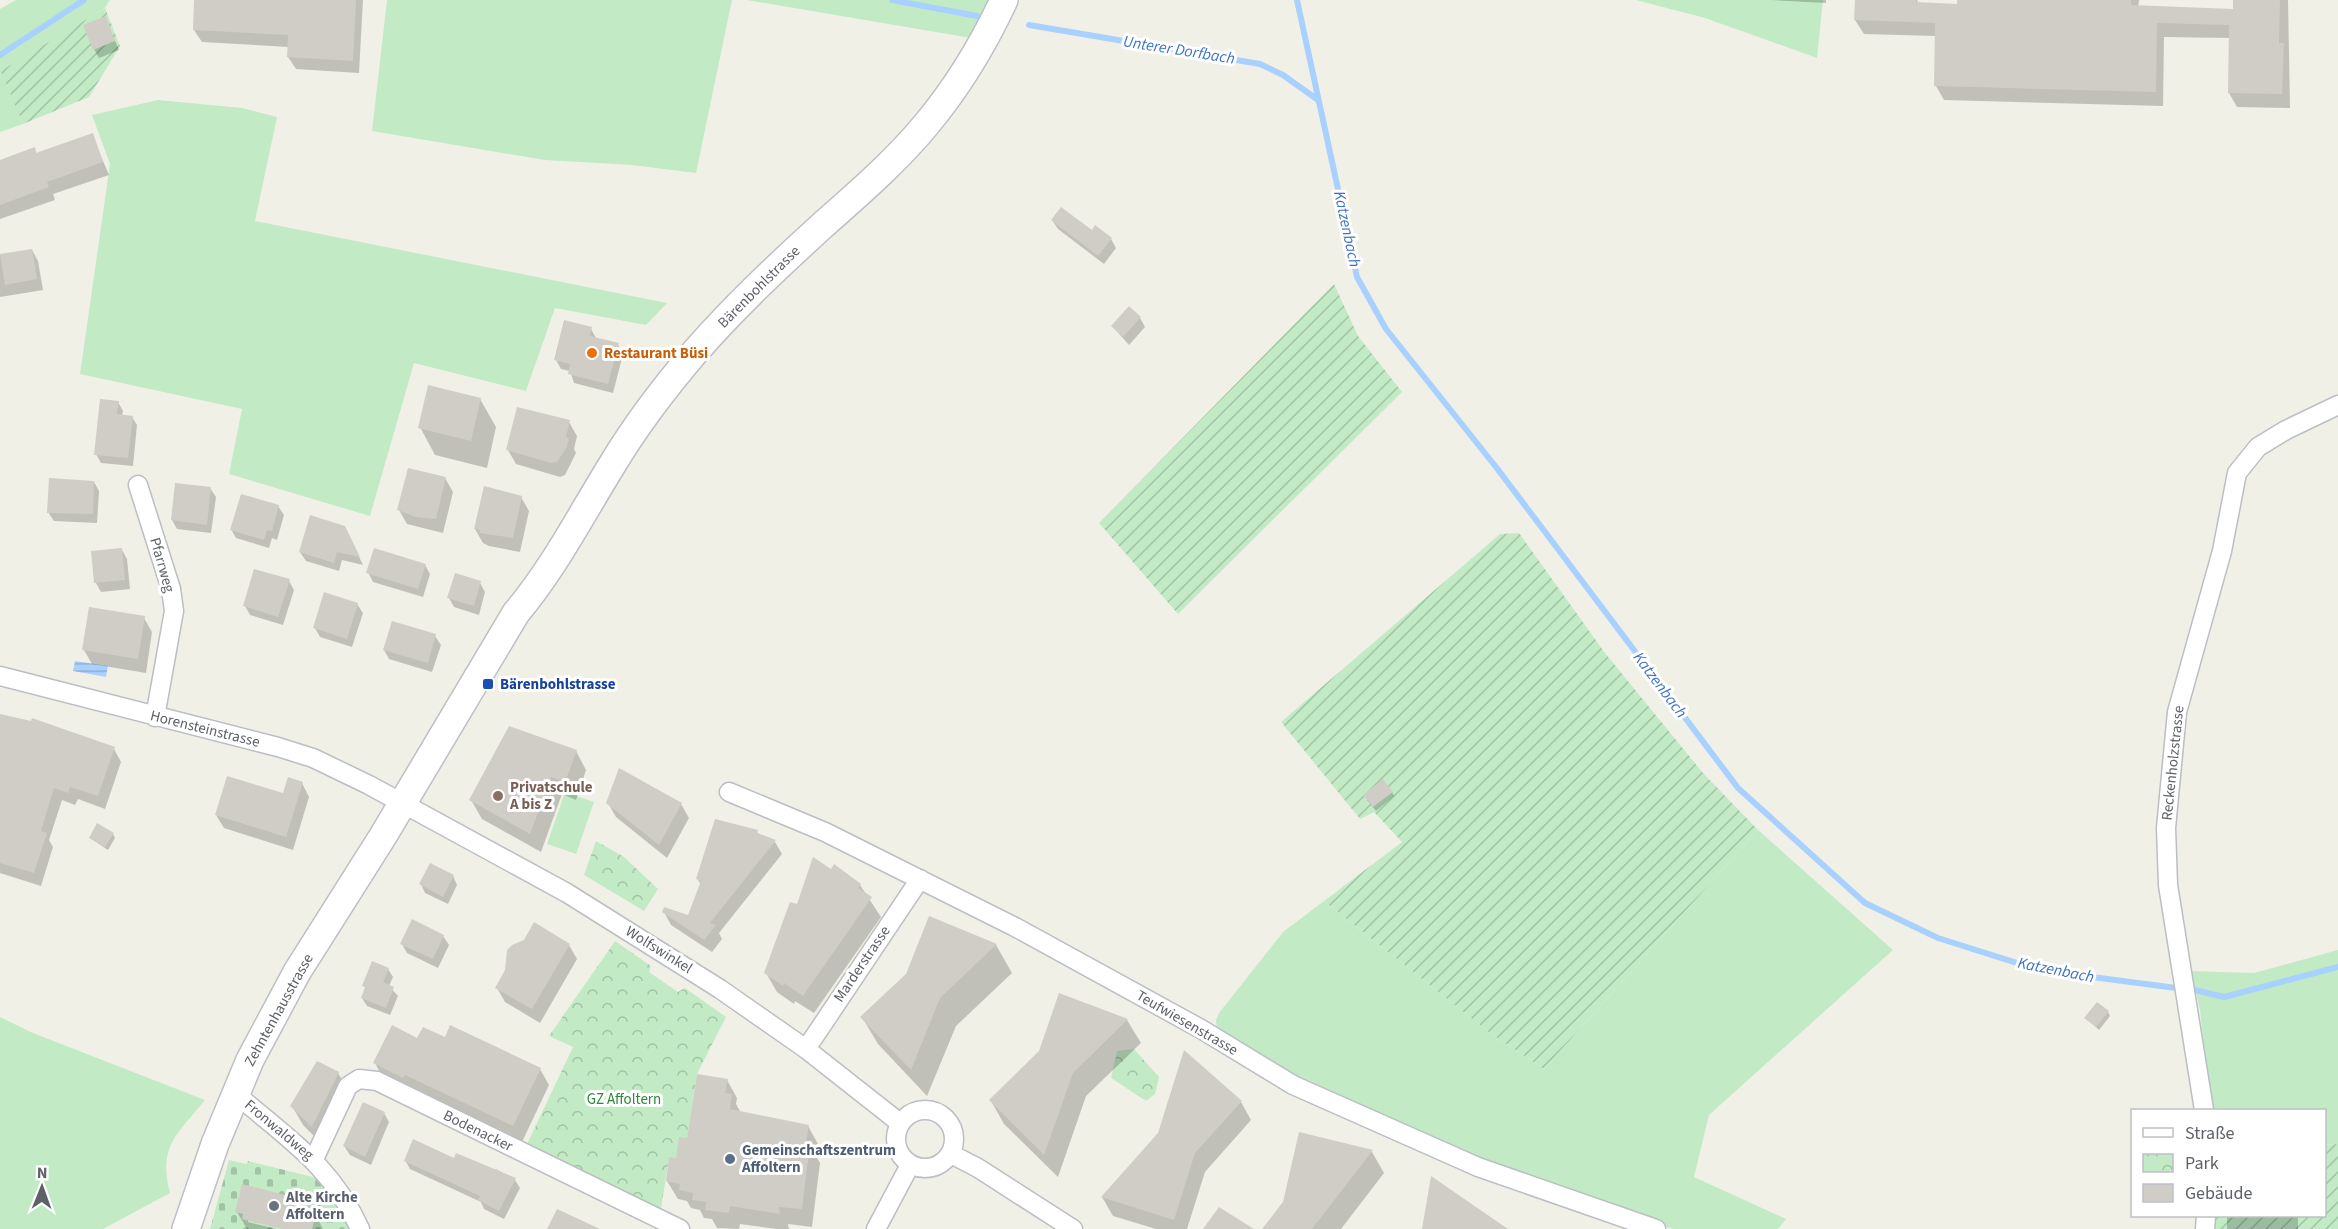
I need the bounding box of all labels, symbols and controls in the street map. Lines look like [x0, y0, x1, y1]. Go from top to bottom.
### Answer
water label: Unterer Dorfbach [1122, 30, 1236, 70]
water label: Katzenbach [1328, 189, 1366, 269]
street label: Bärenbohlstrasse [713, 241, 805, 333]
place label: Restaurant Büsi [604, 343, 708, 364]
marker: Restaurant Büsi [585, 346, 599, 360]
street label: Pfarrweg [144, 535, 180, 595]
water label: Katzenbach [1628, 647, 1692, 723]
place label: Bärenbohlstrasse [500, 674, 616, 695]
marker: Bärenbohlstrasse [481, 677, 495, 691]
street label: Reckenholzstrasse [2157, 704, 2189, 822]
street label: Horensteinstrasse [148, 705, 262, 753]
place label: Privatschule A bis Z [509, 777, 593, 815]
marker: Privatschule A bis Z [491, 789, 505, 803]
street label: Wolfswinkel [621, 921, 697, 979]
street label: Marderstrasse [829, 922, 895, 1006]
street label: Zehntenhausstrasse [239, 950, 319, 1070]
water label: Katzenbach [2016, 952, 2096, 988]
street label: Teufwiesenstrasse [1132, 985, 1242, 1061]
park label: GZ Affoltern [587, 1089, 661, 1110]
street label: Fronwaldweg [240, 1095, 318, 1165]
street label: Bodenacker [440, 1105, 517, 1157]
legend [2131, 1109, 2326, 1217]
text: Straße [2185, 1121, 2235, 1146]
place label: Gemeinschaftszentrum Affoltern [741, 1140, 896, 1178]
text: Park [2185, 1151, 2219, 1176]
marker: Gemeinschaftszentrum Affoltern [723, 1152, 737, 1166]
north arrow [12, 1157, 72, 1217]
text: N [37, 1162, 48, 1184]
text: Gebäude [2185, 1181, 2253, 1206]
place label: Alte Kirche Affoltern [285, 1187, 358, 1225]
marker: Alte Kirche Affoltern [267, 1199, 281, 1213]

